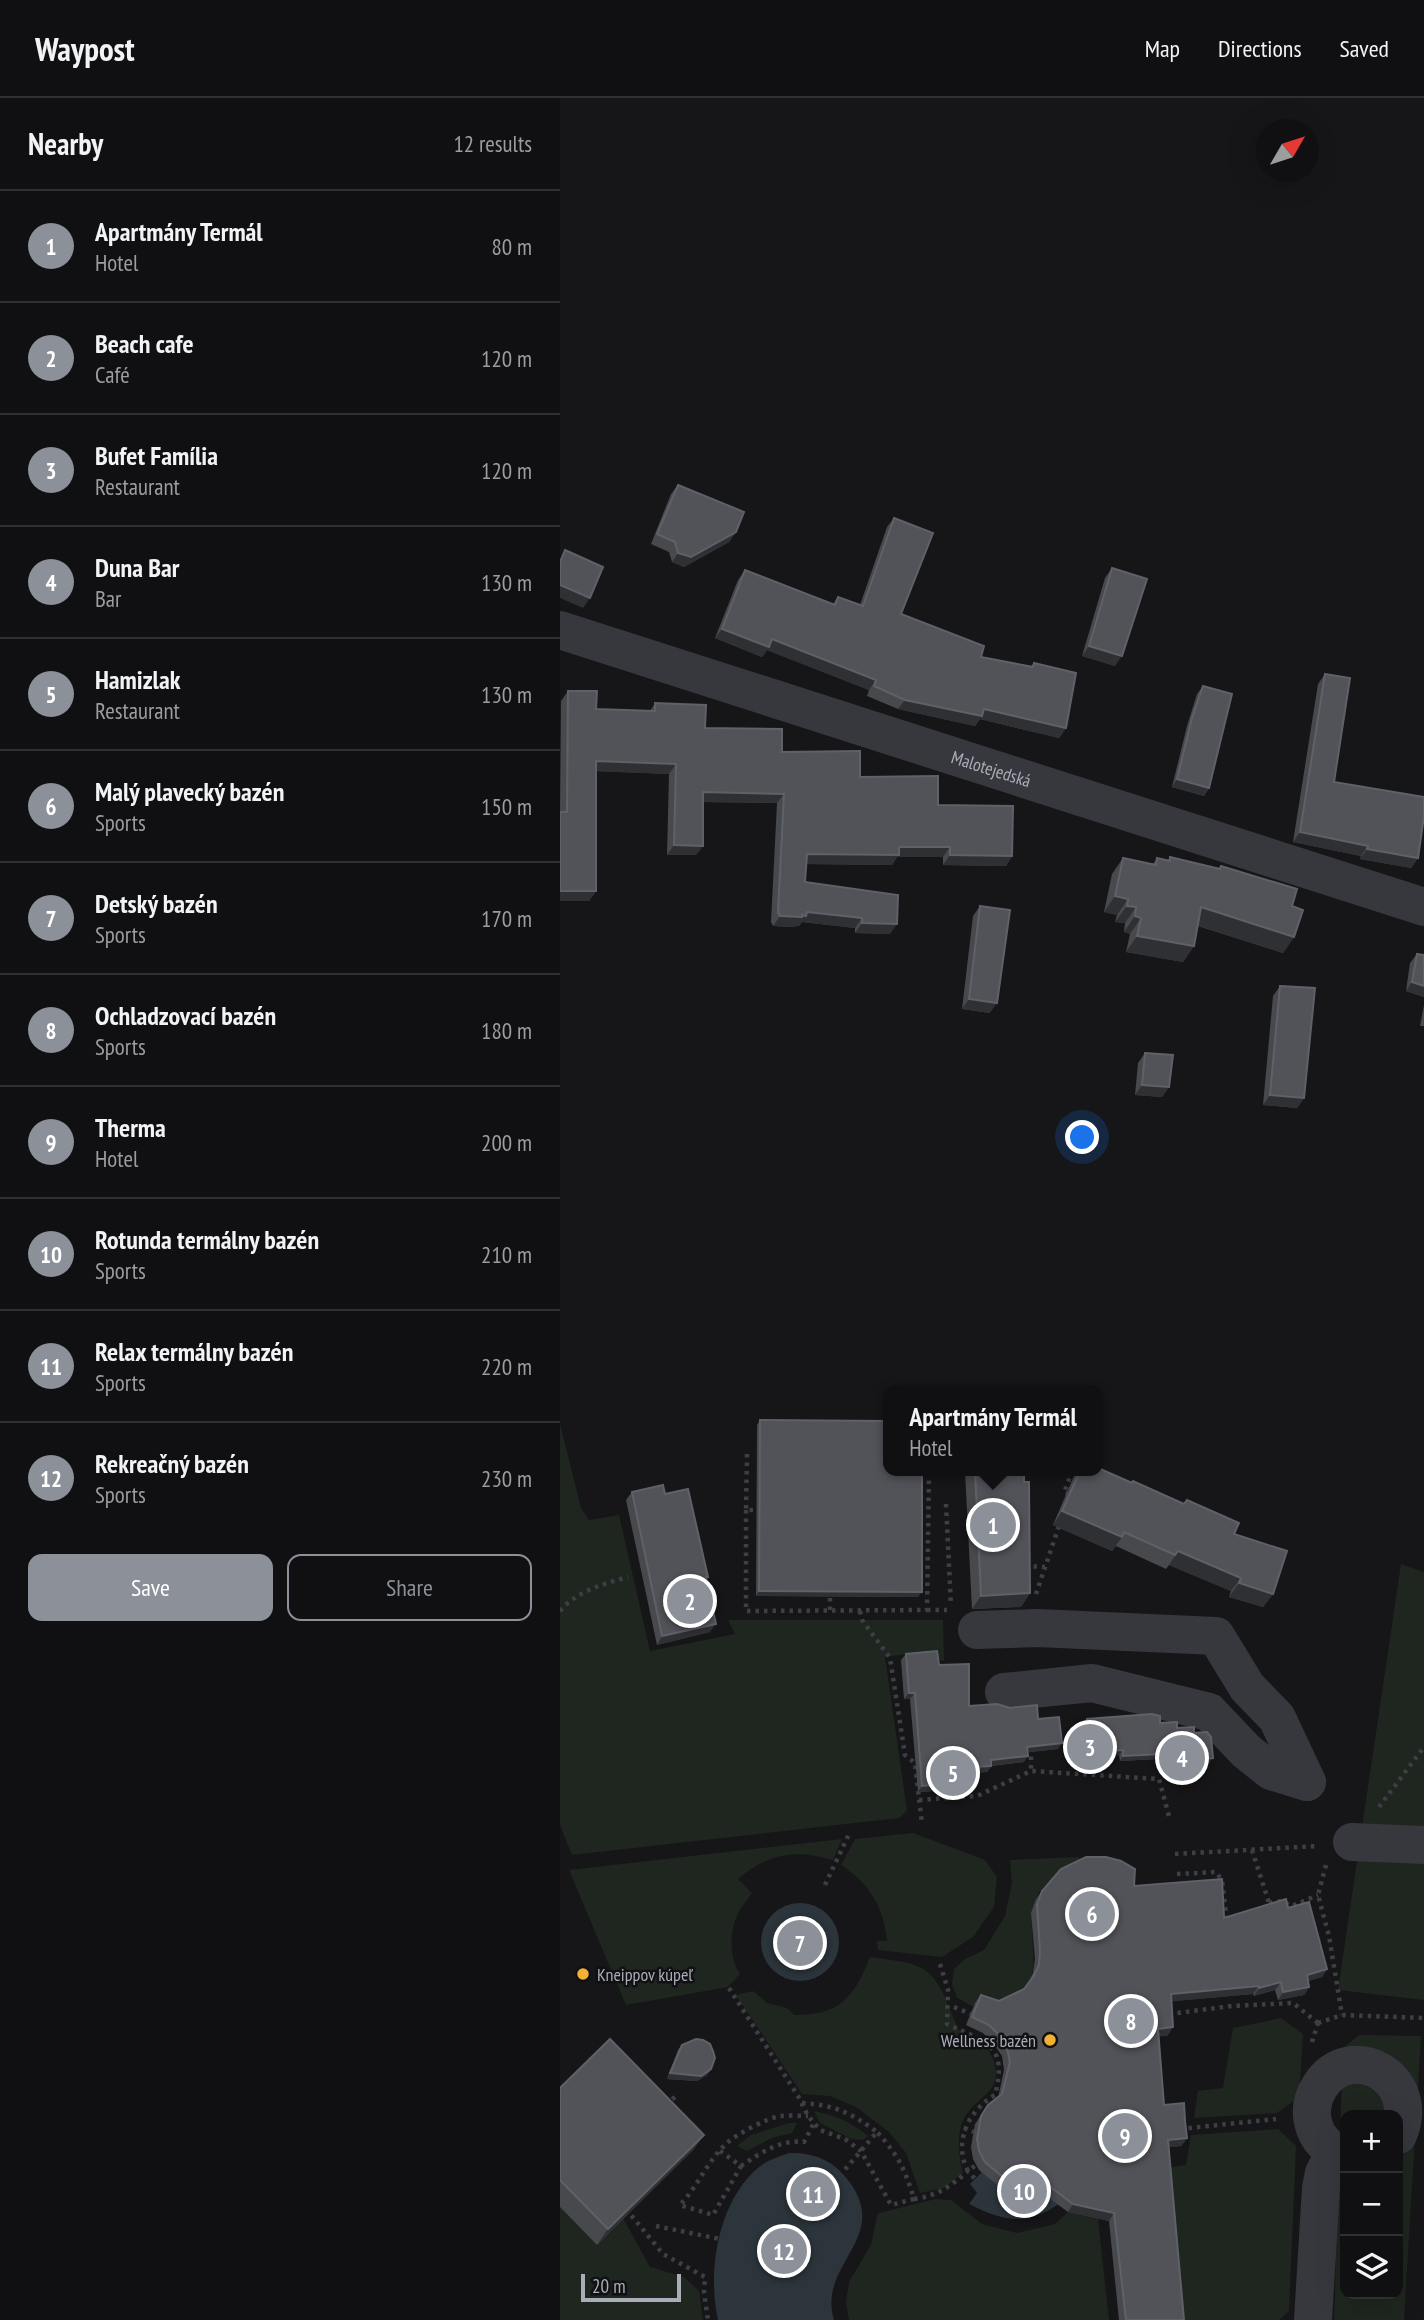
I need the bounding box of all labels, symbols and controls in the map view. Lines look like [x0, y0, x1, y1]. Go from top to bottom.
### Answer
text: Waypost [35, 27, 135, 70]
text: Map [1145, 33, 1180, 64]
text: Directions [1218, 33, 1302, 64]
text: Saved [1340, 33, 1389, 64]
north arrow [1256, 119, 1319, 182]
text: Nearby [28, 124, 103, 163]
text: 12 results [453, 129, 532, 158]
text: Apartmány Termál [95, 215, 263, 248]
text: 1 [46, 232, 57, 261]
text: 80 m [491, 232, 532, 261]
text: Hotel [95, 248, 138, 277]
text: Beach cafe [95, 327, 194, 360]
text: 2 [46, 344, 57, 373]
text: 120 m [481, 344, 532, 373]
text: Café [95, 360, 130, 389]
text: Bufet Família [95, 439, 218, 472]
text: 3 [46, 456, 57, 485]
text: 120 m [481, 456, 532, 485]
text: Restaurant [95, 472, 180, 501]
text: Duna Bar [95, 551, 179, 584]
text: 4 [46, 568, 57, 597]
text: 130 m [481, 568, 532, 597]
text: Bar [95, 584, 121, 613]
text: Hamizlak [95, 663, 180, 696]
text: 5 [46, 680, 57, 709]
text: 130 m [481, 680, 532, 709]
text: Restaurant [95, 696, 180, 725]
street label: Malotejedská [949, 745, 1034, 792]
text: Malý plavecký bazén [95, 775, 284, 808]
text: 6 [46, 792, 57, 821]
text: 150 m [481, 792, 532, 821]
text: Sports [95, 808, 146, 837]
text: Detský bazén [95, 887, 218, 920]
text: 7 [46, 904, 57, 933]
text: 170 m [481, 904, 532, 933]
text: Sports [95, 920, 146, 949]
text: Ochladzovací bazén [95, 999, 276, 1032]
text: 8 [46, 1016, 57, 1045]
text: 180 m [481, 1016, 532, 1045]
text: Sports [95, 1032, 146, 1061]
text: Therma [95, 1111, 166, 1144]
your location [1065, 1120, 1099, 1154]
text: 9 [46, 1128, 57, 1157]
text: 200 m [481, 1128, 532, 1157]
text: Hotel [95, 1144, 138, 1173]
text: Rotunda termálny bazén [95, 1223, 319, 1256]
text: 10 [40, 1240, 62, 1269]
text: 210 m [481, 1240, 532, 1269]
text: Sports [95, 1256, 146, 1285]
text: Relax termálny bazén [95, 1335, 293, 1368]
text: 11 [40, 1352, 62, 1381]
text: 220 m [481, 1352, 532, 1381]
text: Sports [95, 1368, 146, 1397]
popup [883, 1385, 1103, 1476]
text: Apartmány Termál [909, 1400, 1077, 1433]
text: Hotel [909, 1433, 952, 1462]
text: Rekreačný bazén [95, 1447, 249, 1480]
text: 12 [40, 1464, 62, 1493]
text: 230 m [481, 1464, 532, 1493]
text: Sports [95, 1480, 146, 1509]
pin: 1 [970, 1499, 1016, 1551]
button: Save [28, 1554, 273, 1621]
button: Share [287, 1554, 532, 1621]
pin: 2 [667, 1575, 713, 1627]
pin: 3 [1067, 1721, 1113, 1773]
pin: 4 [1159, 1732, 1205, 1784]
pin: 5 [930, 1747, 976, 1799]
pin: 6 [1069, 1888, 1115, 1940]
pin: 7 [777, 1917, 823, 1969]
place label: Kneippov kúpeľ [597, 1963, 693, 1986]
marker: Kneippov kúpeľ [575, 1966, 591, 1982]
pin: 8 [1108, 1995, 1154, 2047]
place label: Wellness bazén [941, 2029, 1036, 2052]
marker: Wellness bazén [1042, 2032, 1058, 2048]
pin: 9 [1102, 2110, 1148, 2162]
map controls [1340, 2110, 1403, 2299]
button: + [1340, 2110, 1403, 2173]
pin: 10 [1001, 2165, 1047, 2217]
pin: 11 [790, 2168, 836, 2220]
button: − [1340, 2173, 1403, 2236]
pin: 12 [761, 2225, 807, 2277]
button: layers [1340, 2236, 1403, 2299]
scale bar [581, 2271, 681, 2303]
text: 20 m [592, 2274, 626, 2298]

